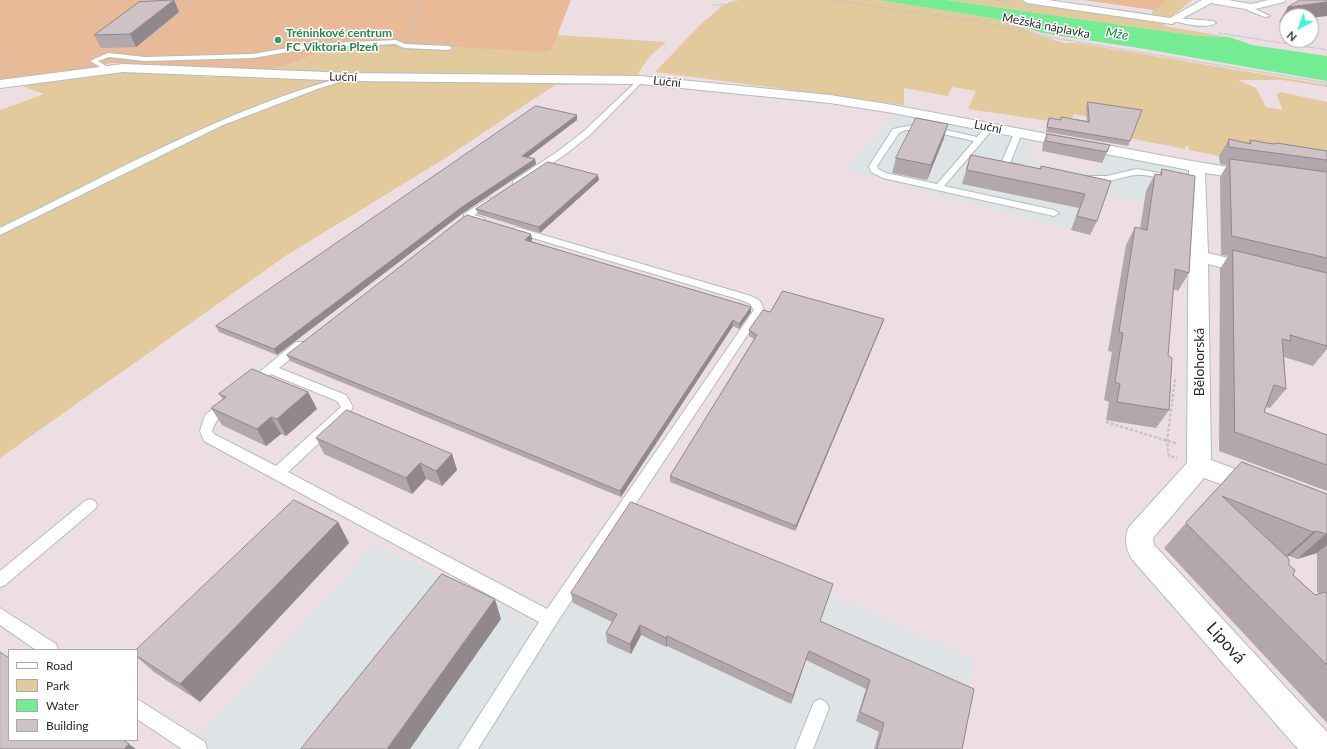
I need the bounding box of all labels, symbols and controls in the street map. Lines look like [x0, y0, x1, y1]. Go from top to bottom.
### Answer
north arrow [1279, 8, 1319, 48]
street label: Mežská náplavka [1001, 10, 1091, 42]
water label: Mže [1105, 25, 1129, 43]
place label: Tréninkové centrum FC Viktoria Plzeň [286, 26, 392, 54]
text: N [1284, 29, 1299, 44]
marker: Tréninkové centrum FC Viktoria Plzeň [273, 35, 283, 45]
street label: Luční [329, 69, 357, 85]
street label: Luční [652, 73, 682, 91]
street label: Luční [973, 117, 1003, 137]
street label: Bělohorská [1191, 328, 1207, 396]
street label: Lipová [1202, 618, 1250, 668]
legend [8, 649, 138, 741]
text: Road [46, 658, 73, 673]
text: Park [46, 678, 69, 693]
text: Water [46, 698, 79, 713]
text: Building [46, 718, 89, 733]

